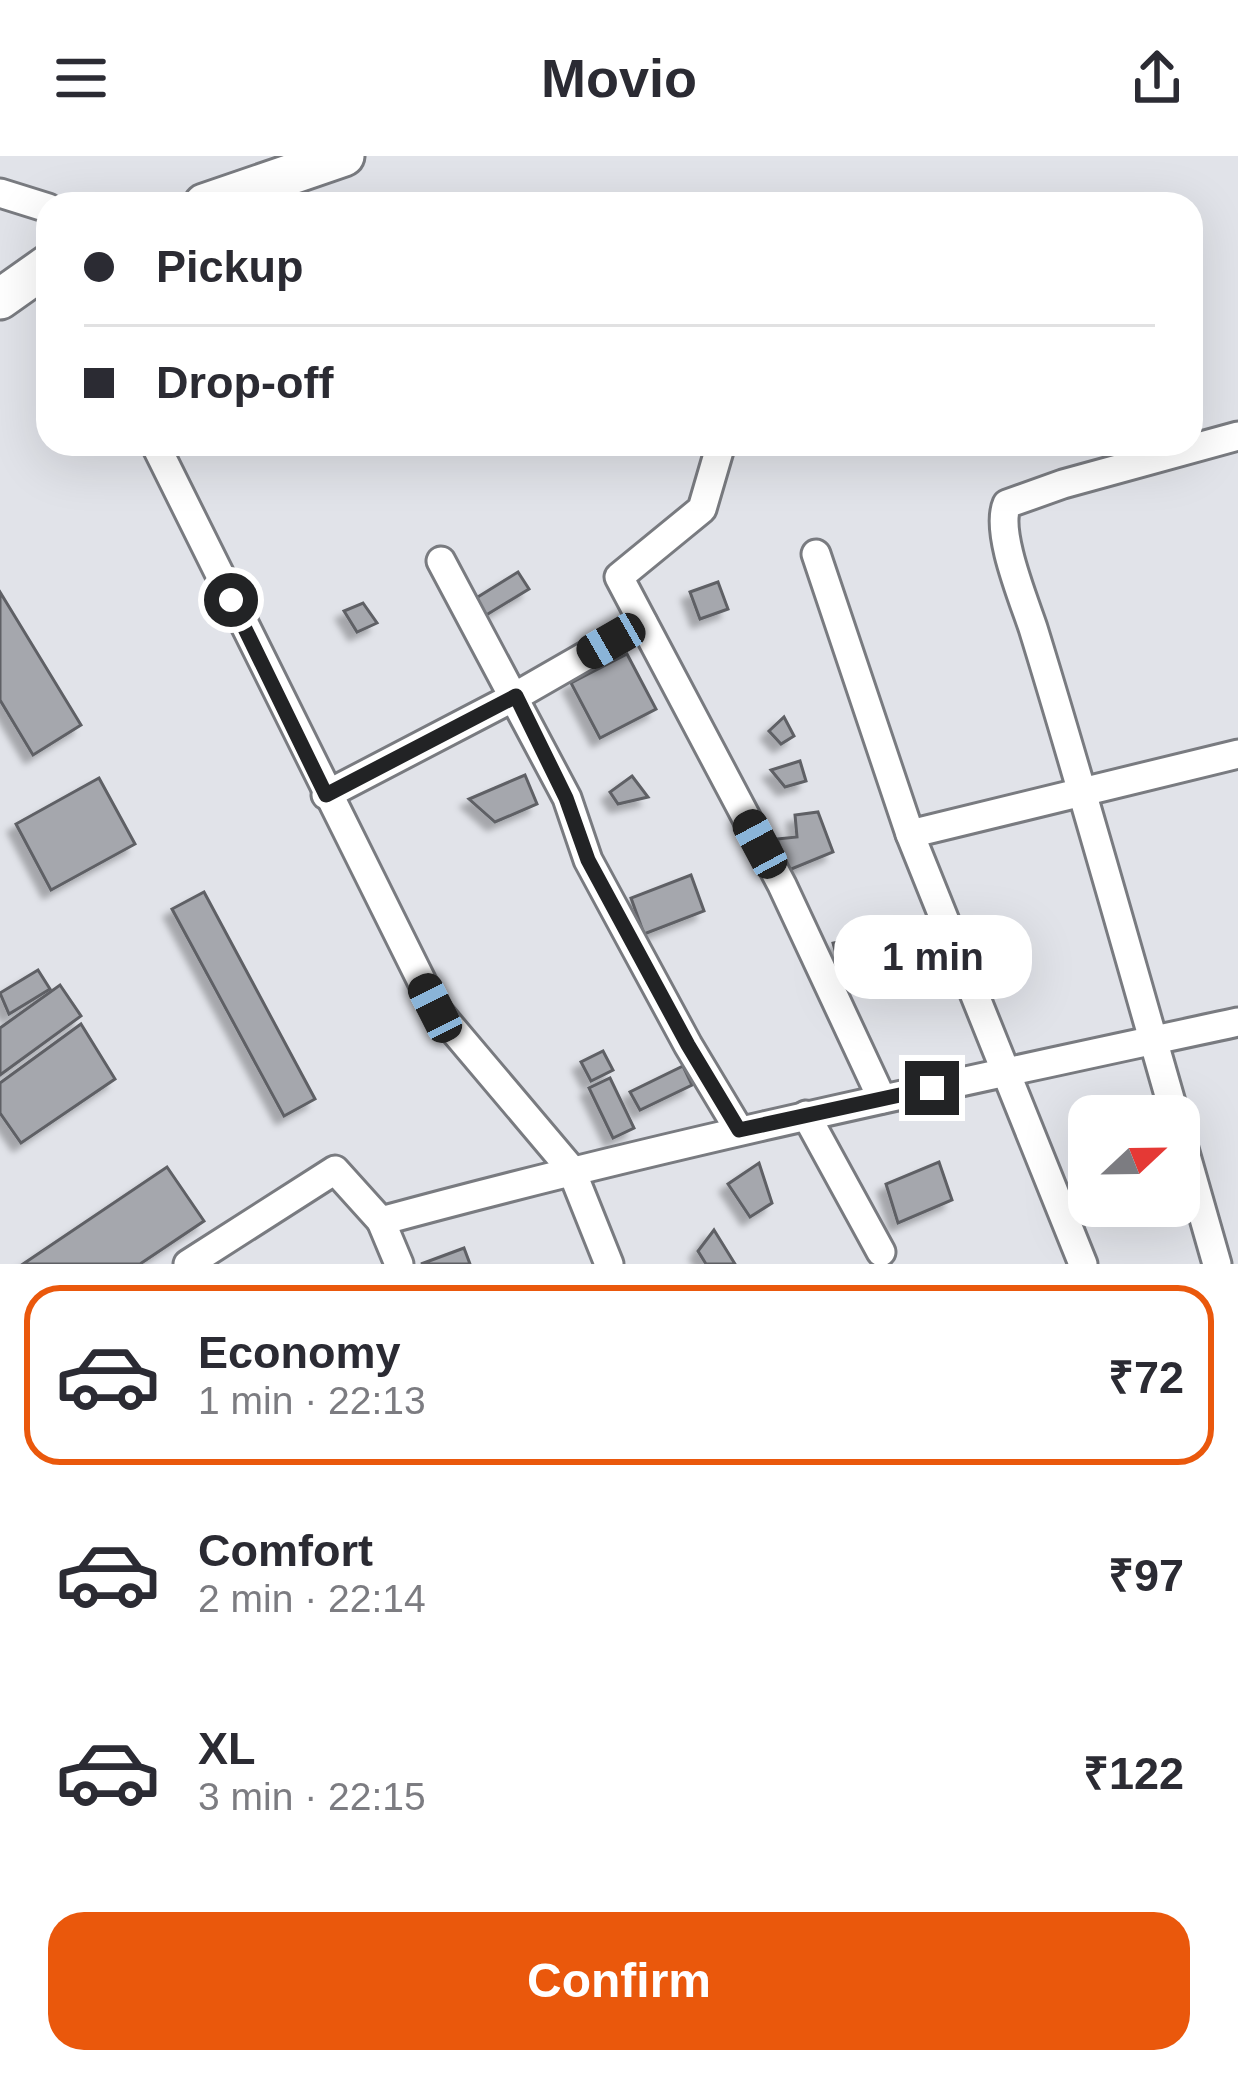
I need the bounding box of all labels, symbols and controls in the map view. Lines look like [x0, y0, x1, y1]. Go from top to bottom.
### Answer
icon: menu [48, 45, 114, 111]
icon: share [1124, 45, 1190, 111]
text: Movio [541, 48, 697, 108]
text: Pickup [156, 241, 304, 292]
text: Drop-off [156, 357, 333, 408]
route start [204, 573, 258, 627]
car [571, 607, 651, 675]
car [727, 804, 793, 884]
callout: 1 min [833, 914, 1031, 998]
text: 1 min [882, 935, 984, 978]
car [403, 968, 467, 1048]
route end [905, 1061, 959, 1115]
north arrow [1068, 1095, 1200, 1227]
map controls [1068, 1095, 1200, 1227]
icon: car [54, 1321, 162, 1429]
text: Economy [198, 1327, 401, 1378]
text: ₹72 [1108, 1352, 1184, 1403]
text: 1 min · 22:13 [198, 1379, 426, 1422]
icon: car [54, 1519, 162, 1627]
text: Comfort [198, 1525, 373, 1576]
text: ₹97 [1108, 1550, 1184, 1601]
text: 2 min · 22:14 [198, 1577, 426, 1620]
icon: car [54, 1717, 162, 1825]
text: XL [198, 1723, 256, 1774]
text: ₹122 [1083, 1748, 1184, 1799]
text: 3 min · 22:15 [198, 1775, 426, 1818]
button: Confirm [48, 1912, 1190, 2050]

